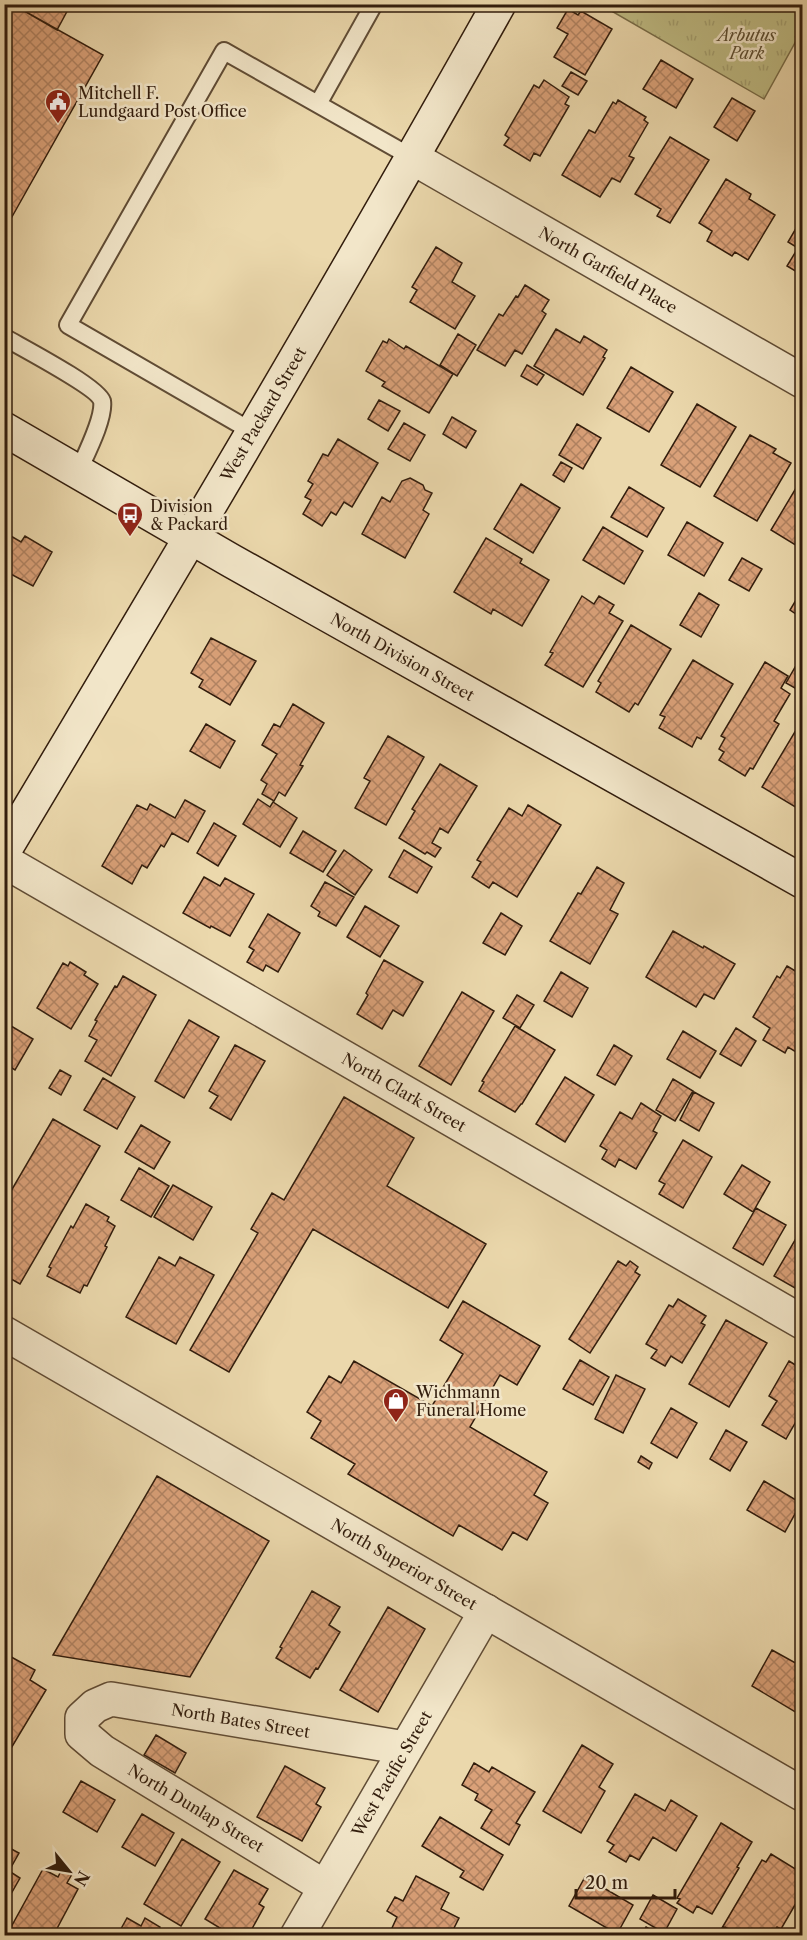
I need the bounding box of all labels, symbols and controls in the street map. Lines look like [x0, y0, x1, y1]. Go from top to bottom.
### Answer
park label: Arbutus Park [715, 25, 776, 63]
place label: Mitchell F. Lundgaard Post Office [78, 83, 247, 121]
public building icon: Mitchell F. Lundgaard Post Office [43, 87, 73, 125]
street label: North Garfield Place [535, 222, 681, 317]
street label: West Packard Street [215, 343, 311, 486]
place label: Division & Packard [150, 496, 228, 534]
bus stop icon: Division & Packard [115, 500, 145, 538]
street label: North Division Street [327, 608, 478, 705]
street label: North Clark Street [338, 1048, 470, 1136]
place label: Wichmann Funeral Home [415, 1382, 526, 1420]
shop icon: Wichmann Funeral Home [381, 1386, 411, 1424]
street label: North Superior Street [328, 1514, 481, 1614]
street label: North Bates Street [170, 1699, 312, 1742]
street label: West Pacific Street [347, 1707, 436, 1841]
street label: North Dunlap Street [125, 1760, 268, 1857]
north arrow [39, 1841, 99, 1901]
scale bar [576, 1862, 675, 1900]
text: N [70, 1867, 94, 1890]
text: 20 m [585, 1872, 629, 1894]

